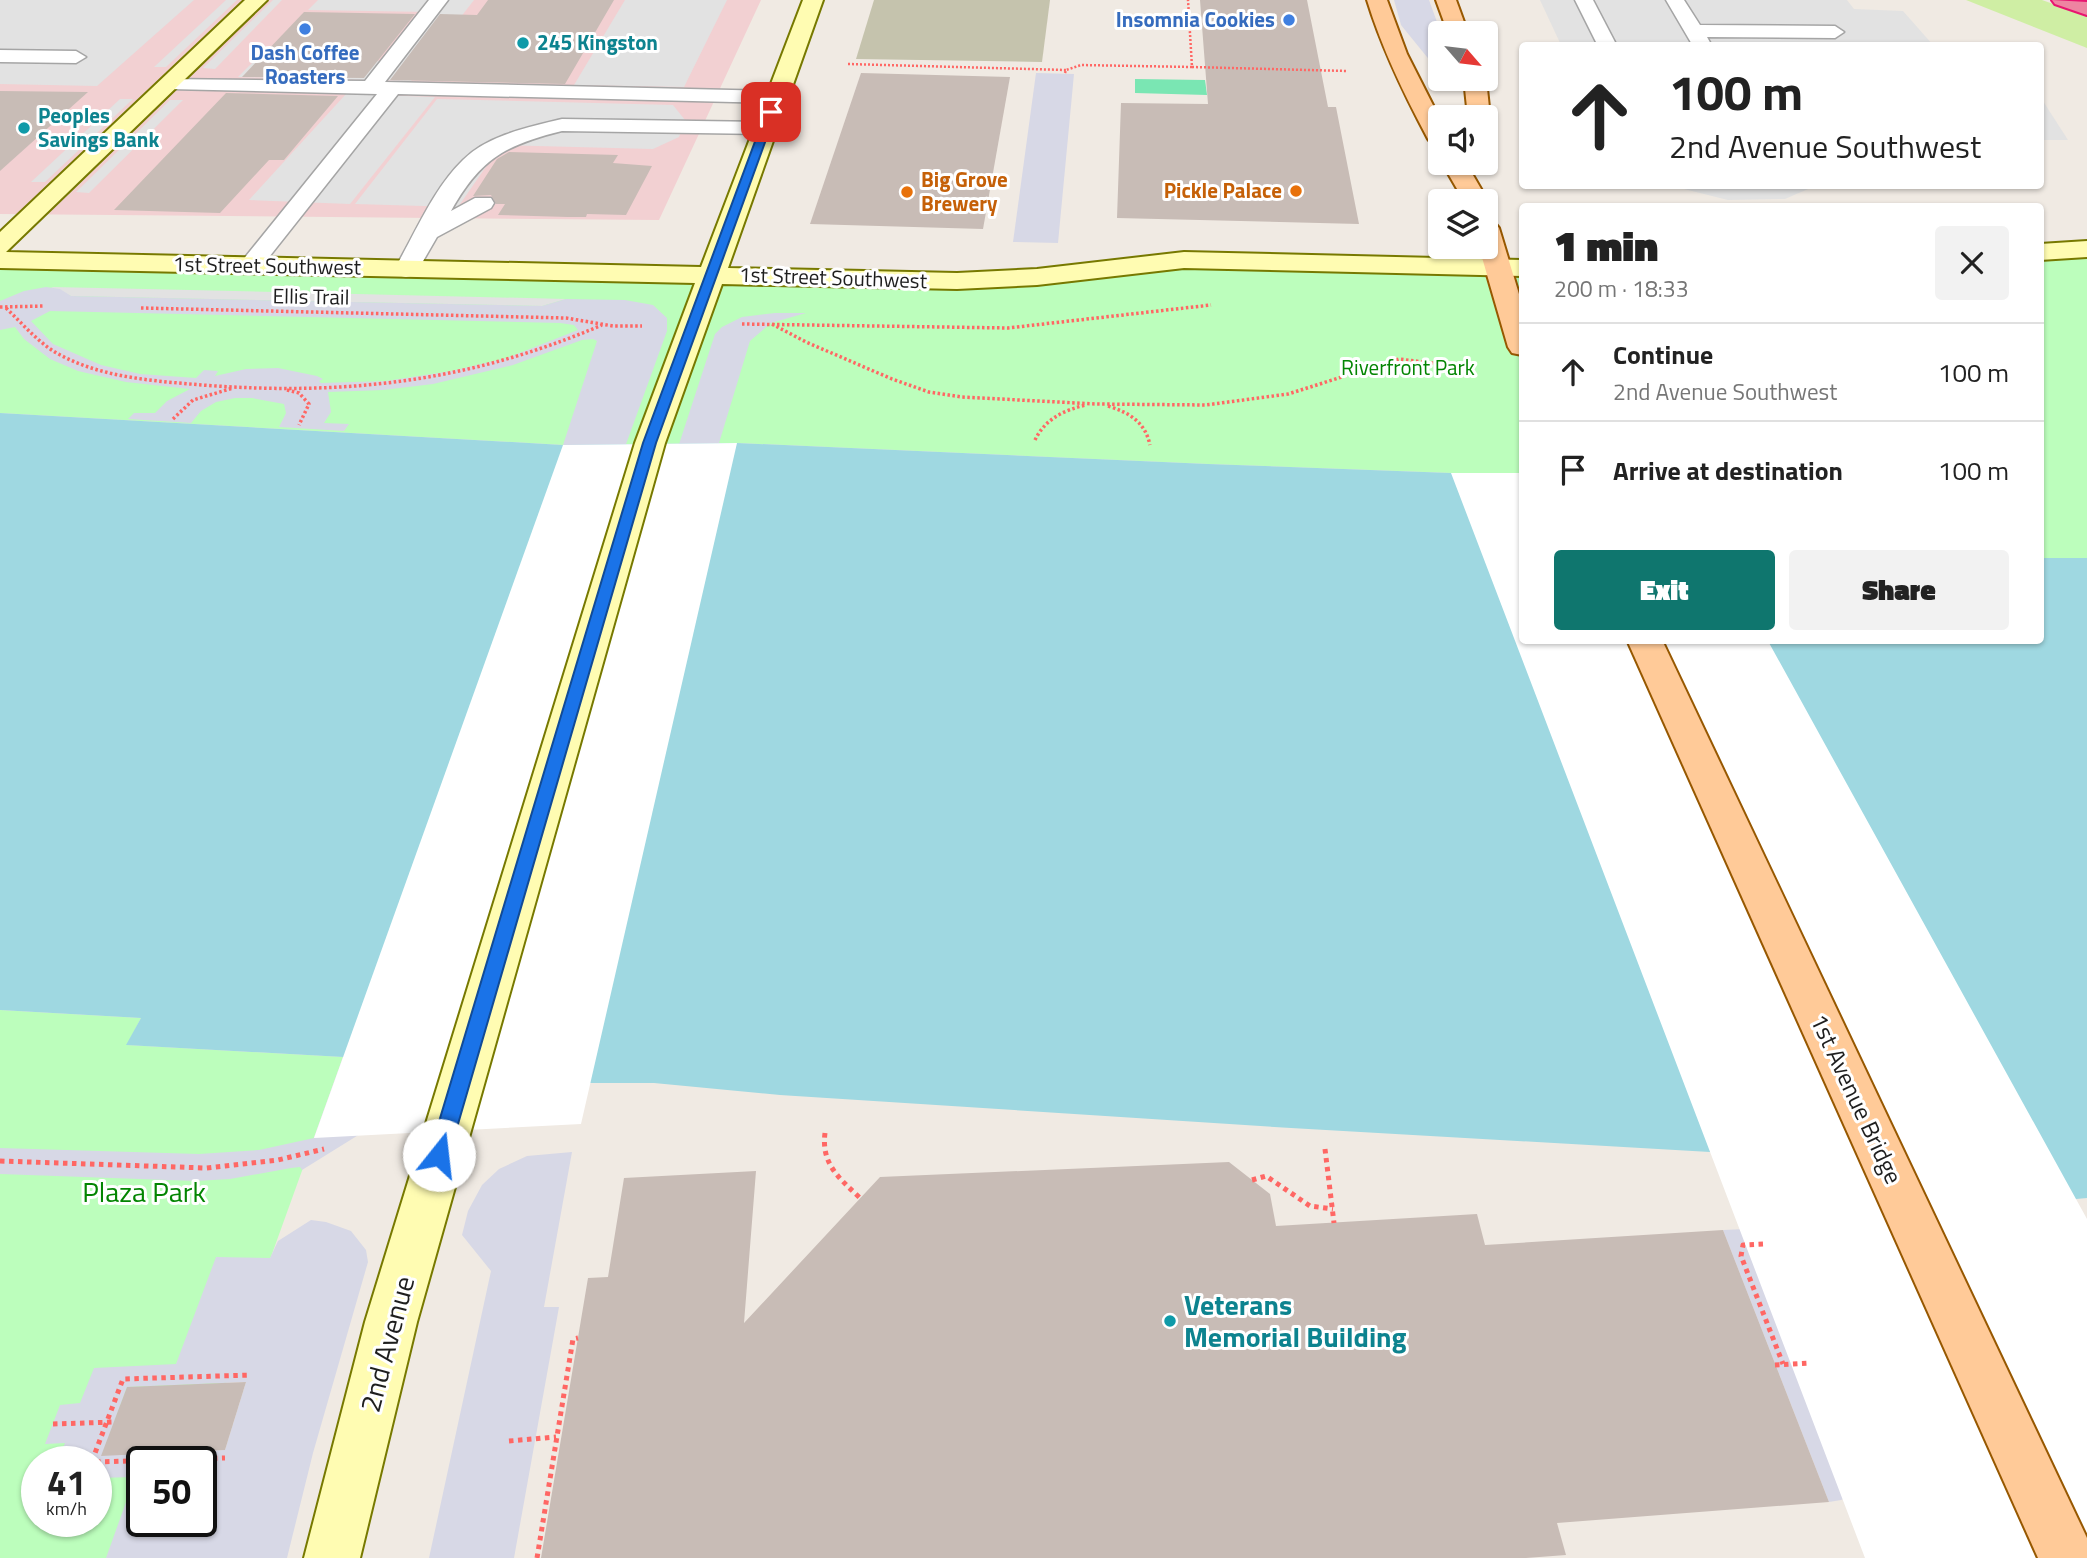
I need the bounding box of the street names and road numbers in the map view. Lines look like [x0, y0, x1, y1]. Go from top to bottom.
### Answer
street label: 1st Street Southwest [173, 247, 362, 283]
street label: 1st Street Southwest [738, 258, 928, 296]
street label: Ellis Trail [272, 279, 350, 313]
street label: 1st Avenue Bridge [1802, 1008, 1912, 1190]
street label: 2nd Avenue [348, 1271, 425, 1417]

